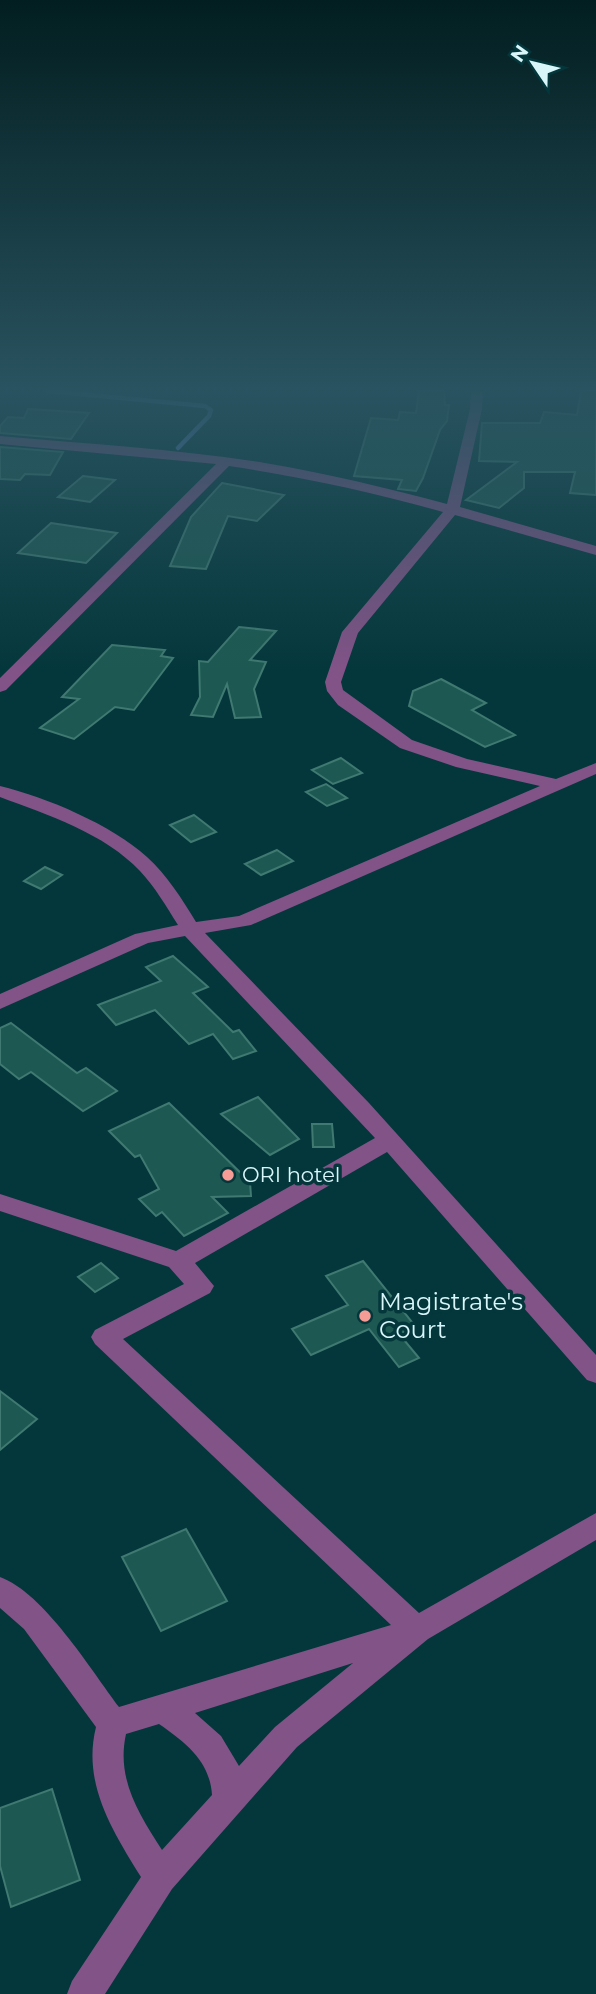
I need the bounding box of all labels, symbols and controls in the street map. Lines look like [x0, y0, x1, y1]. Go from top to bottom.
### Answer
north arrow [498, 28, 568, 98]
text: N [506, 41, 533, 66]
place label: ORI hotel [242, 1162, 340, 1187]
marker: ORI hotel [220, 1167, 236, 1183]
place label: Magistrate's Court [379, 1287, 523, 1344]
marker: Magistrate's Court [357, 1308, 373, 1324]

